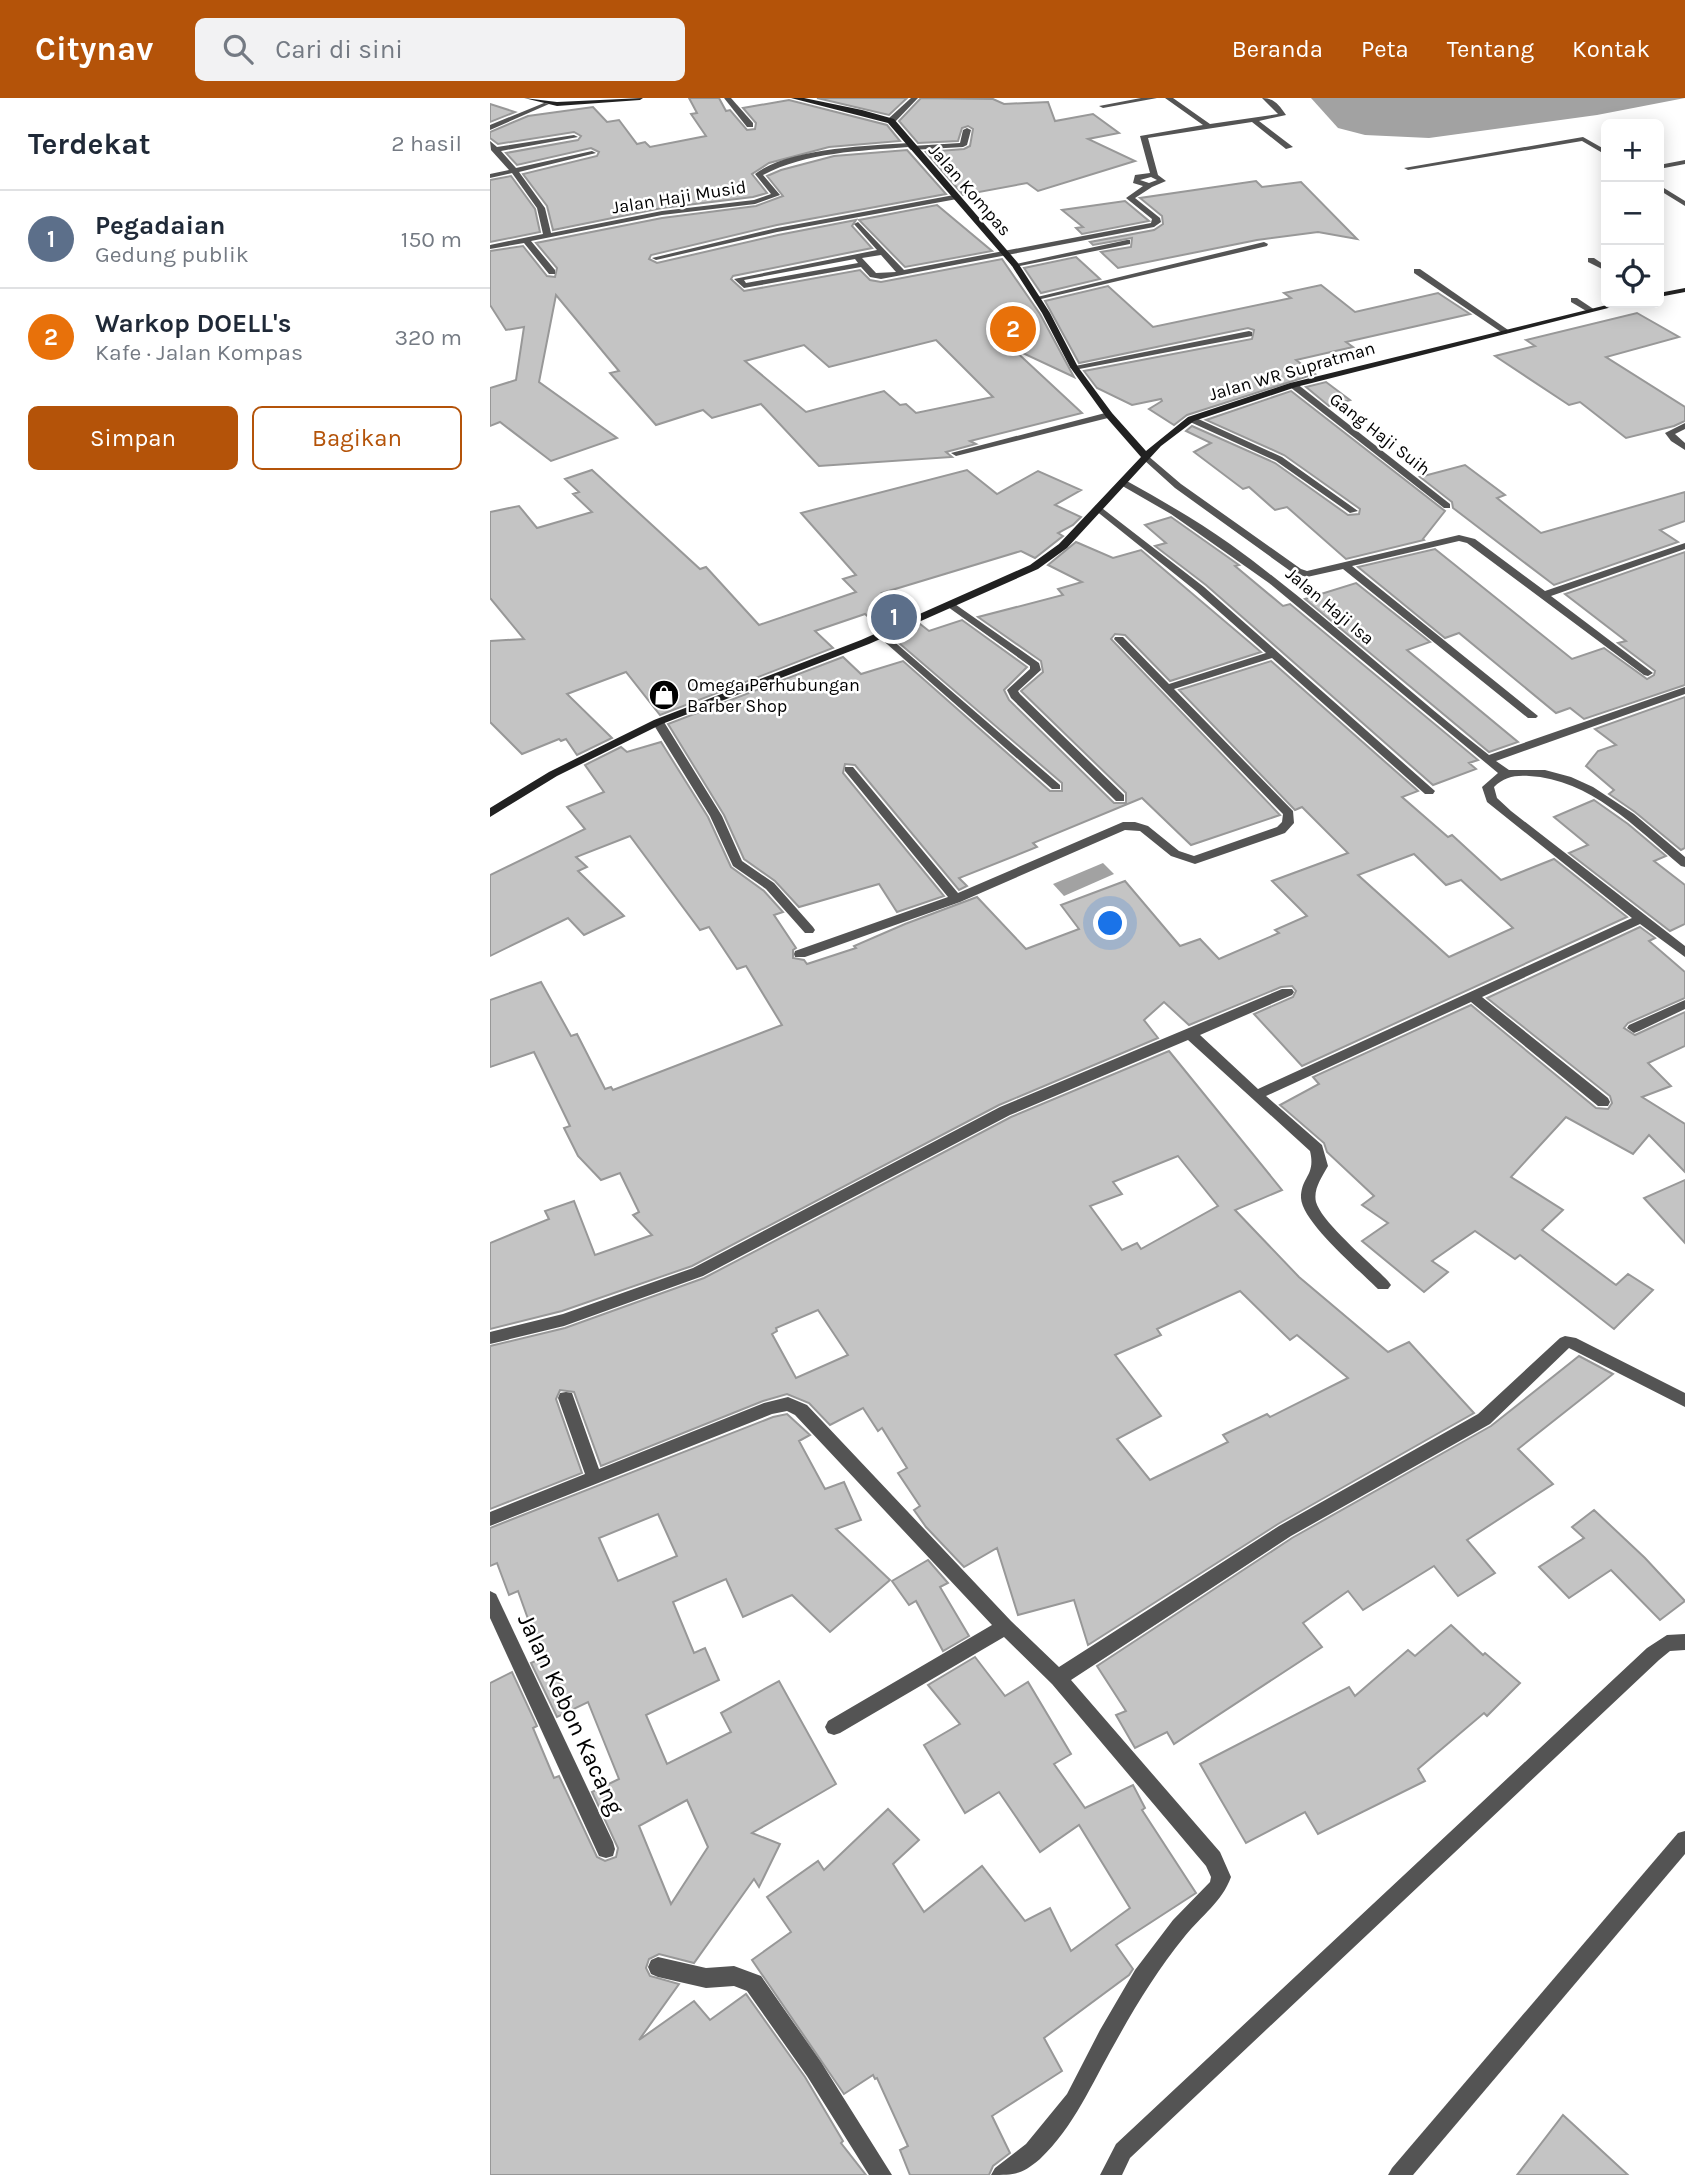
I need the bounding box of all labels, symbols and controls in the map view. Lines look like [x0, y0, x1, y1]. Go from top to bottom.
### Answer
search box [195, 18, 685, 81]
text: Citynav [35, 30, 153, 68]
icon: search [219, 30, 257, 68]
text: Cari di sini [275, 34, 403, 65]
text: Beranda [1232, 35, 1323, 63]
text: Peta [1361, 35, 1409, 63]
text: Tentang [1447, 35, 1534, 63]
text: Kontak [1572, 35, 1650, 63]
map controls [1601, 119, 1664, 308]
button: + [1601, 119, 1664, 182]
text: Terdekat [28, 126, 151, 162]
text: 2 hasil [391, 130, 462, 157]
street label: Jalan Kompas [924, 139, 1016, 241]
street label: Jalan Haji Musid [610, 175, 748, 219]
button: − [1601, 182, 1664, 245]
text: Pegadaian [95, 210, 225, 241]
text: 1 [47, 226, 55, 253]
text: 150 m [401, 226, 462, 253]
text: Gedung publik [95, 241, 249, 268]
button: locate [1601, 245, 1664, 308]
pin: 2 [990, 303, 1036, 355]
text: Warkop DOELL's [95, 308, 291, 339]
text: 2 [44, 324, 58, 351]
text: 320 m [394, 324, 462, 351]
street label: Jalan WR Supratman [1206, 337, 1378, 405]
text: Kafe · Jalan Kompas [95, 339, 303, 366]
street label: Gang Haji Suih [1325, 388, 1435, 480]
button: Simpan [28, 406, 238, 470]
button: Bagikan [252, 406, 462, 470]
street label: Jalan Haji Isa [1281, 563, 1379, 649]
pin: 1 [871, 591, 917, 643]
place label: Omega Perhubungan Barber Shop [687, 674, 860, 717]
shop icon: Omega Perhubungan Barber Shop [647, 678, 681, 712]
your location [1093, 906, 1127, 940]
street label: Jalan Kebon Kacang [512, 1609, 630, 1820]

